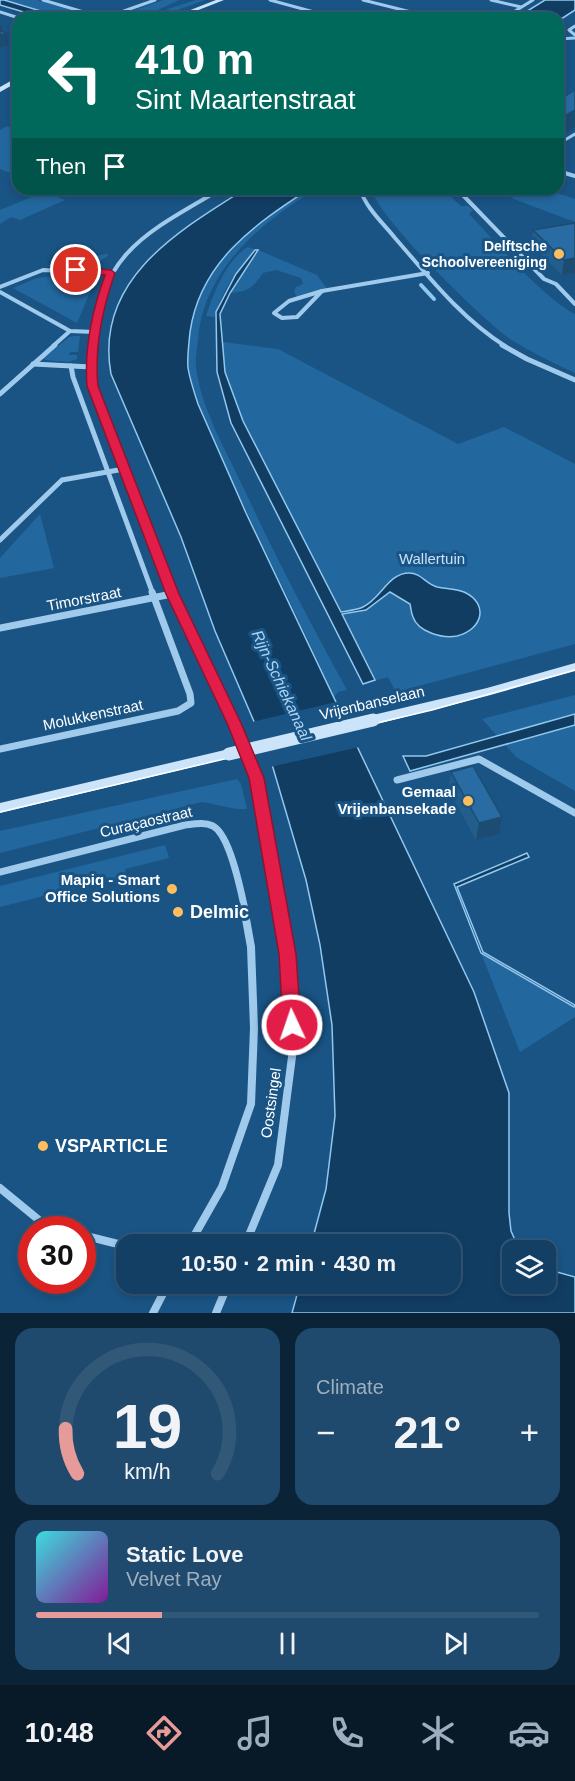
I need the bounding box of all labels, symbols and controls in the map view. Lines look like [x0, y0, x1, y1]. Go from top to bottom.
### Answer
icon: left [36, 36, 114, 114]
text: 410 m [135, 36, 254, 83]
text: Sint Maartenstraat [135, 85, 356, 115]
icon: arrive [98, 150, 131, 183]
text: Then [36, 154, 86, 179]
place label: Delftsche Schoolvereeniging [422, 238, 547, 270]
pin [50, 244, 101, 295]
marker: Delftsche Schoolvereeniging [552, 247, 566, 261]
icon: arrive [59, 253, 92, 286]
park label: Wallertuin [399, 550, 465, 567]
street label: Timorstraat [45, 583, 123, 614]
water label: Rijn-Schiekanaal [248, 627, 315, 744]
street label: Vrijenbanselaan [318, 682, 426, 723]
street label: Molukkenstraat [41, 695, 145, 733]
place label: Gemaal Vrijenbansekade [338, 783, 456, 817]
marker: Gemaal Vrijenbansekade [461, 794, 475, 808]
street label: Curaçaostraat [98, 802, 195, 840]
place label: Mapiq - Smart Office Solutions [45, 871, 160, 905]
marker: Mapiq - Smart Office Solutions [165, 882, 179, 896]
place label: Delmic [190, 902, 249, 922]
marker: Delmic [171, 905, 185, 919]
position arrow [260, 993, 324, 1057]
street label: Oostsingel [257, 1067, 284, 1139]
place label: VSPARTICLE [55, 1136, 168, 1156]
marker: VSPARTICLE [36, 1139, 50, 1153]
speed limit sign: 30 [18, 1216, 96, 1294]
map controls [502, 1240, 556, 1294]
button: layers [502, 1240, 556, 1294]
text: 10:50 · 2 min · 430 m [181, 1251, 396, 1276]
text: Climate [316, 1376, 384, 1398]
text: 19 [113, 1392, 182, 1461]
text: 21° [393, 1407, 462, 1458]
text: − [316, 1414, 335, 1451]
text: + [520, 1414, 539, 1451]
text: km/h [124, 1460, 171, 1484]
text: Static Love [126, 1542, 243, 1567]
text: Velvet Ray [126, 1568, 222, 1590]
icon: previous [103, 1627, 136, 1660]
icon: pause [271, 1627, 304, 1660]
icon: next [439, 1627, 472, 1660]
icon: directions [143, 1712, 185, 1754]
icon: music [234, 1712, 276, 1754]
icon: phone [326, 1712, 368, 1754]
icon: climate [417, 1712, 459, 1754]
icon: car [508, 1712, 550, 1754]
text: 10:48 [25, 1718, 94, 1748]

